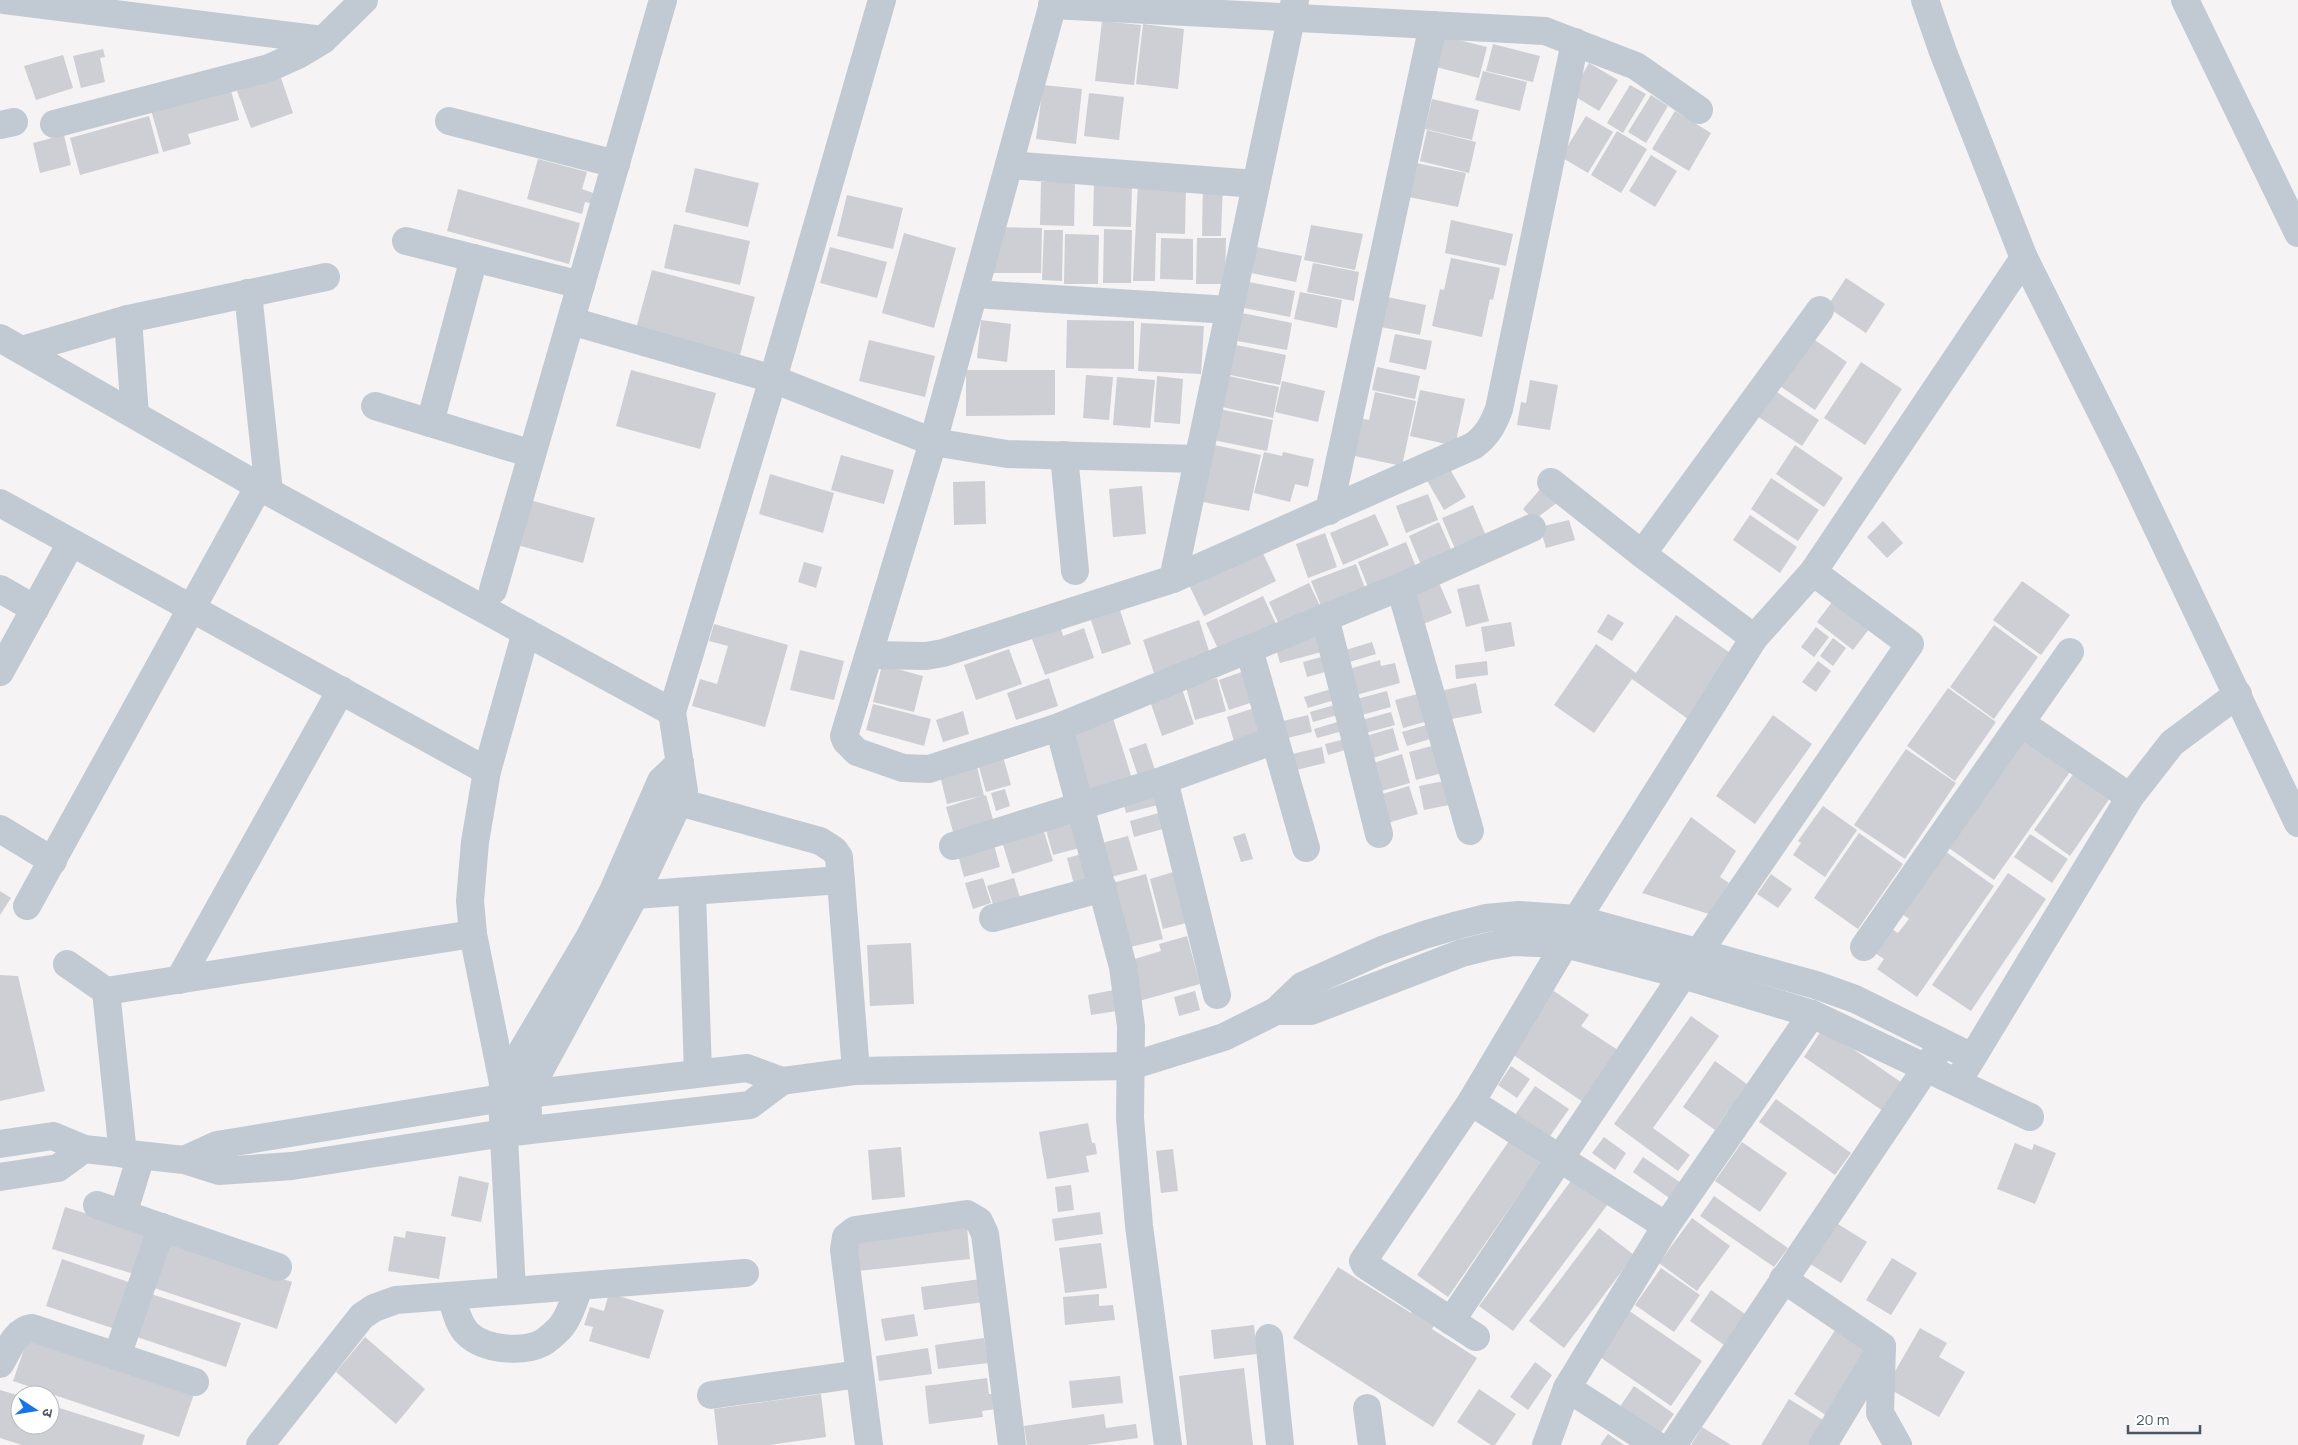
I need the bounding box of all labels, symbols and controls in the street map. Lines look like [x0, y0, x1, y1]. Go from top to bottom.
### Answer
north arrow [10, 1385, 60, 1435]
scale bar [2128, 1402, 2200, 1434]
text: उ [38, 1407, 58, 1420]
text: 20 m [2136, 1409, 2169, 1430]

